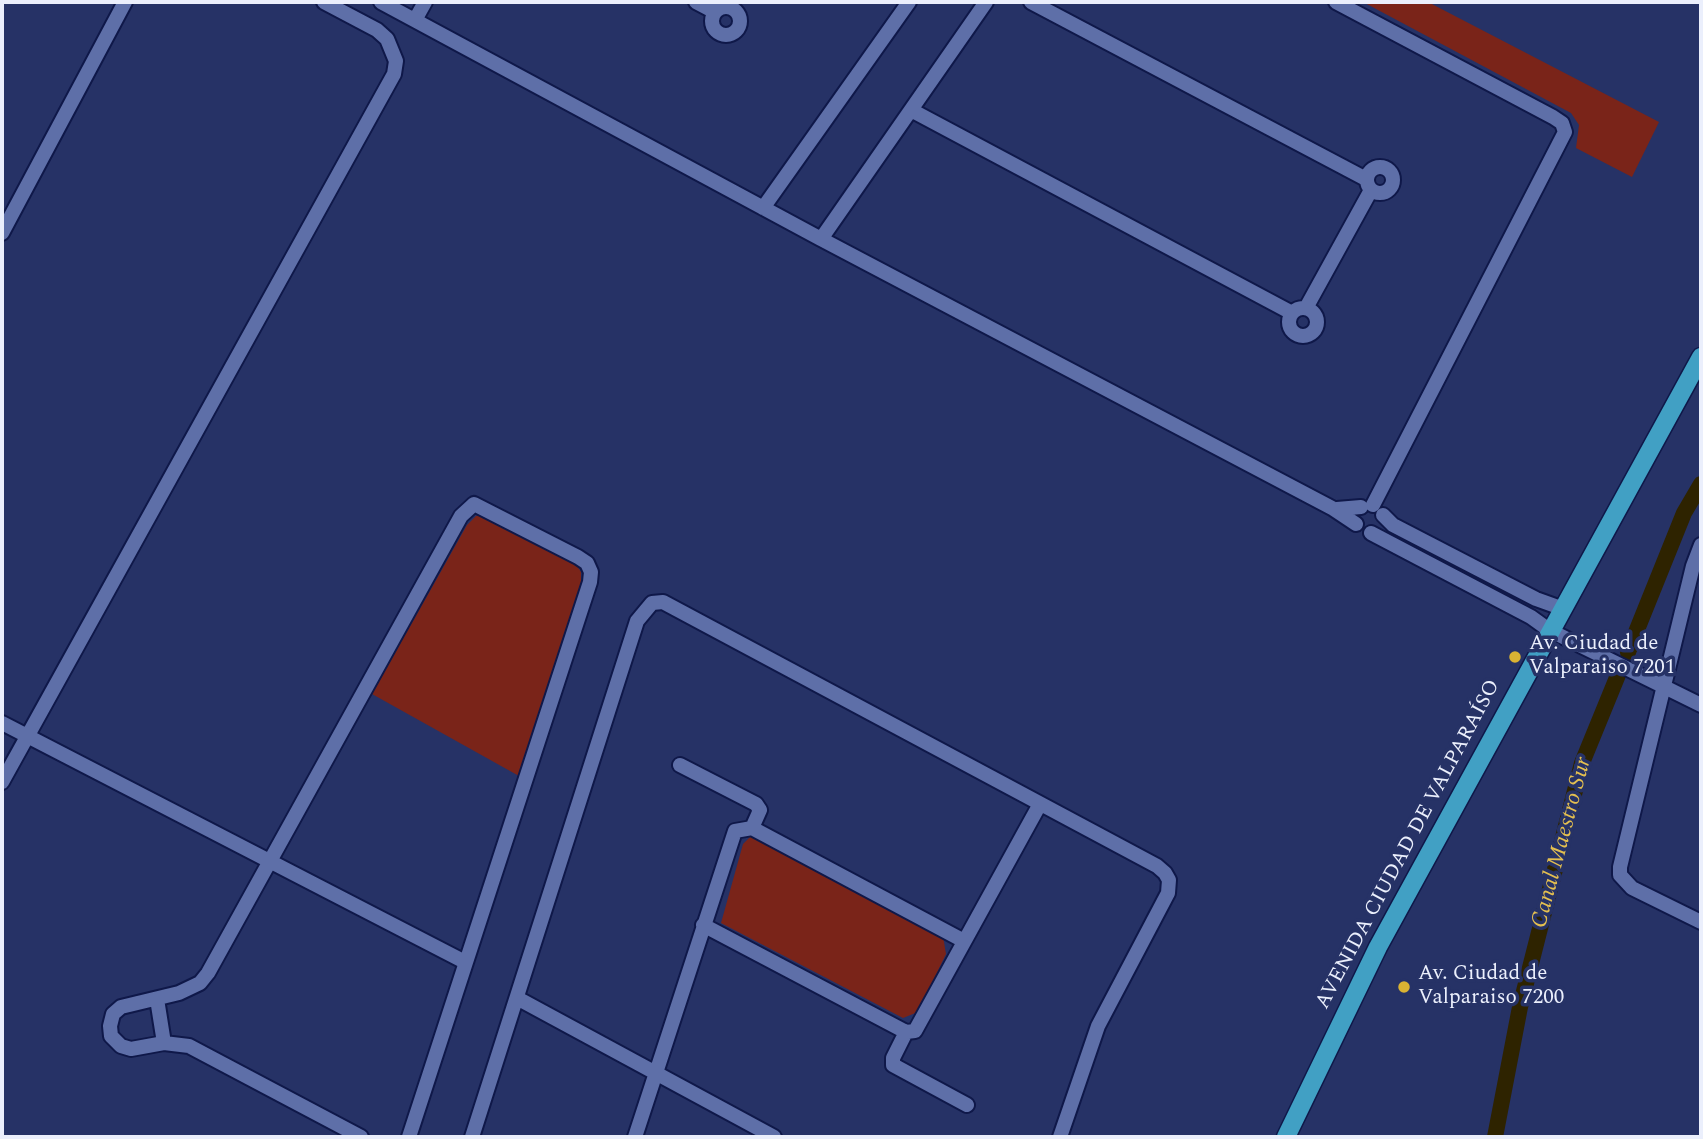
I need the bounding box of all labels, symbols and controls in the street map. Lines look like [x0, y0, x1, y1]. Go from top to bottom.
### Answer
place label: Av. Ciudad de Valparaiso 7201 [1529, 632, 1675, 682]
marker: Av. Ciudad de Valparaiso 7201 [1507, 649, 1523, 665]
street label: AVENIDA CIUDAD DE VALPARAÍSO [1311, 676, 1507, 1014]
water label: Canal Maestro Sur [1527, 755, 1599, 931]
place label: Av. Ciudad de Valparaiso 7200 [1418, 962, 1564, 1012]
marker: Av. Ciudad de Valparaiso 7200 [1396, 979, 1412, 995]

